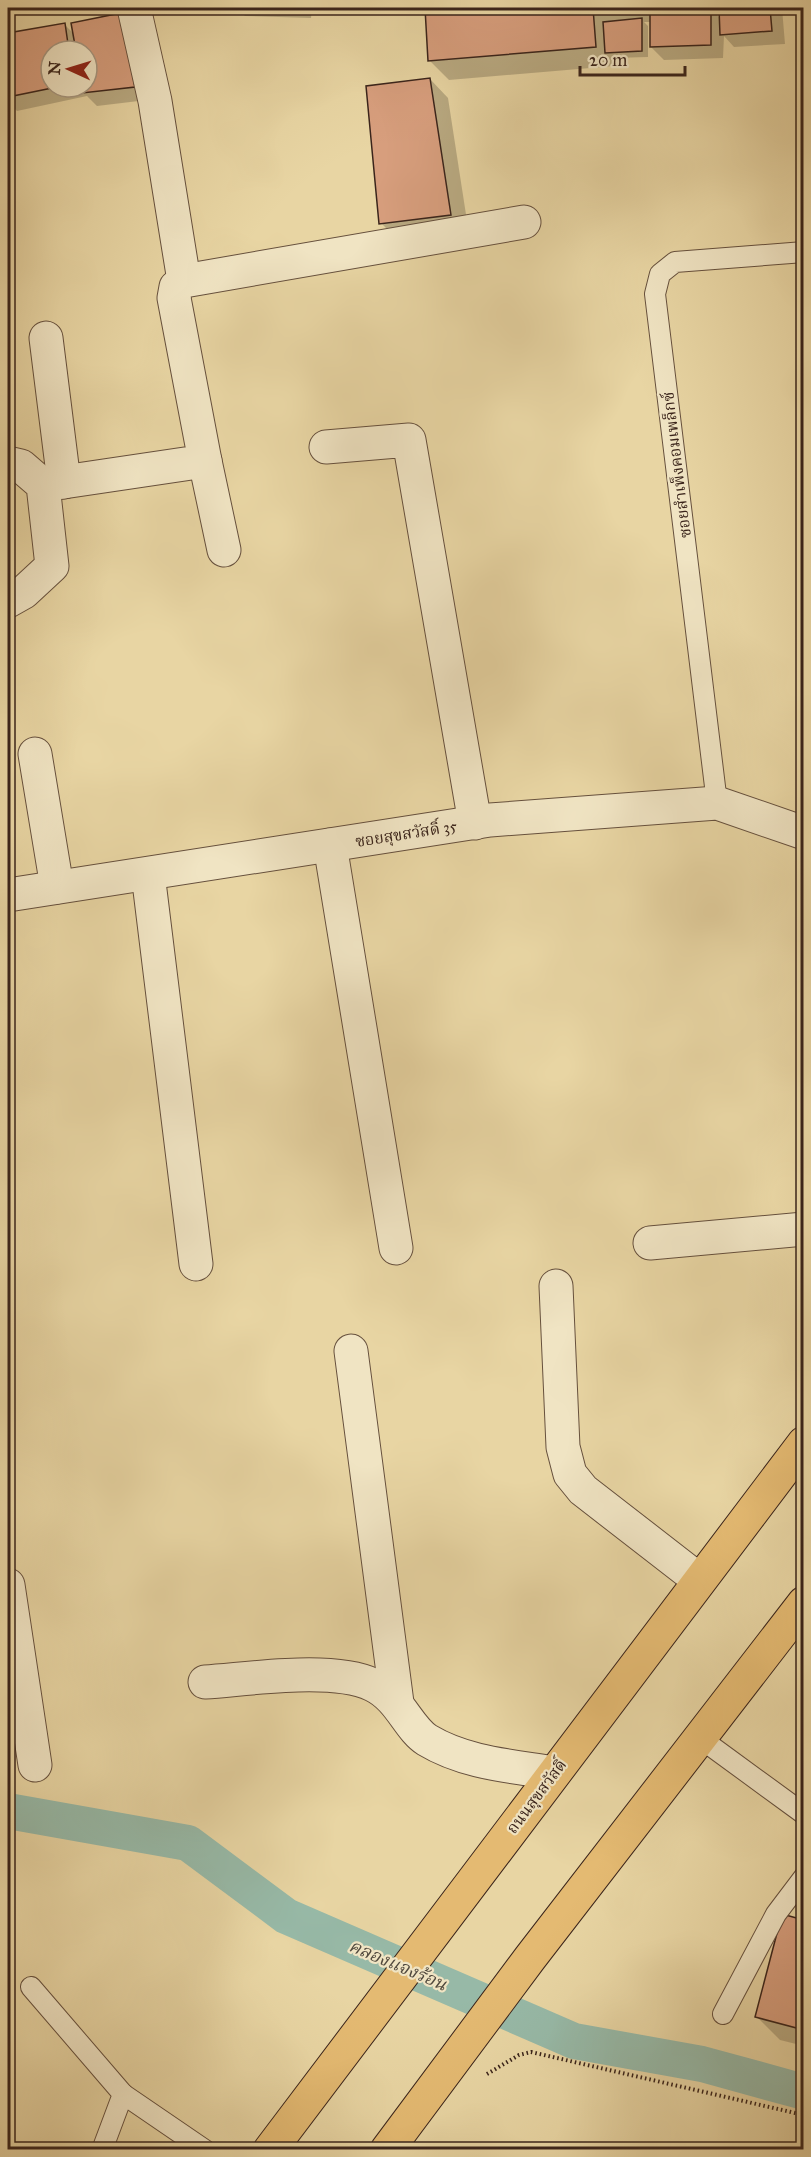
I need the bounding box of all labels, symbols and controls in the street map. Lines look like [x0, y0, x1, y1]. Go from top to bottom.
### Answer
north arrow [39, 39, 99, 99]
scale bar [580, 39, 685, 77]
text: 20 m [589, 49, 627, 71]
text: N [45, 60, 65, 75]
street label: ซอยสำเพ็งคอมเพล็กซ์ [658, 391, 695, 539]
street label: ซอยสุขสวัสดิ์ 35 [354, 814, 459, 853]
street label: ถนนสุขสวัสดิ์ [501, 1754, 573, 1838]
water label: คลองแจงร้อน [346, 1935, 450, 1995]

